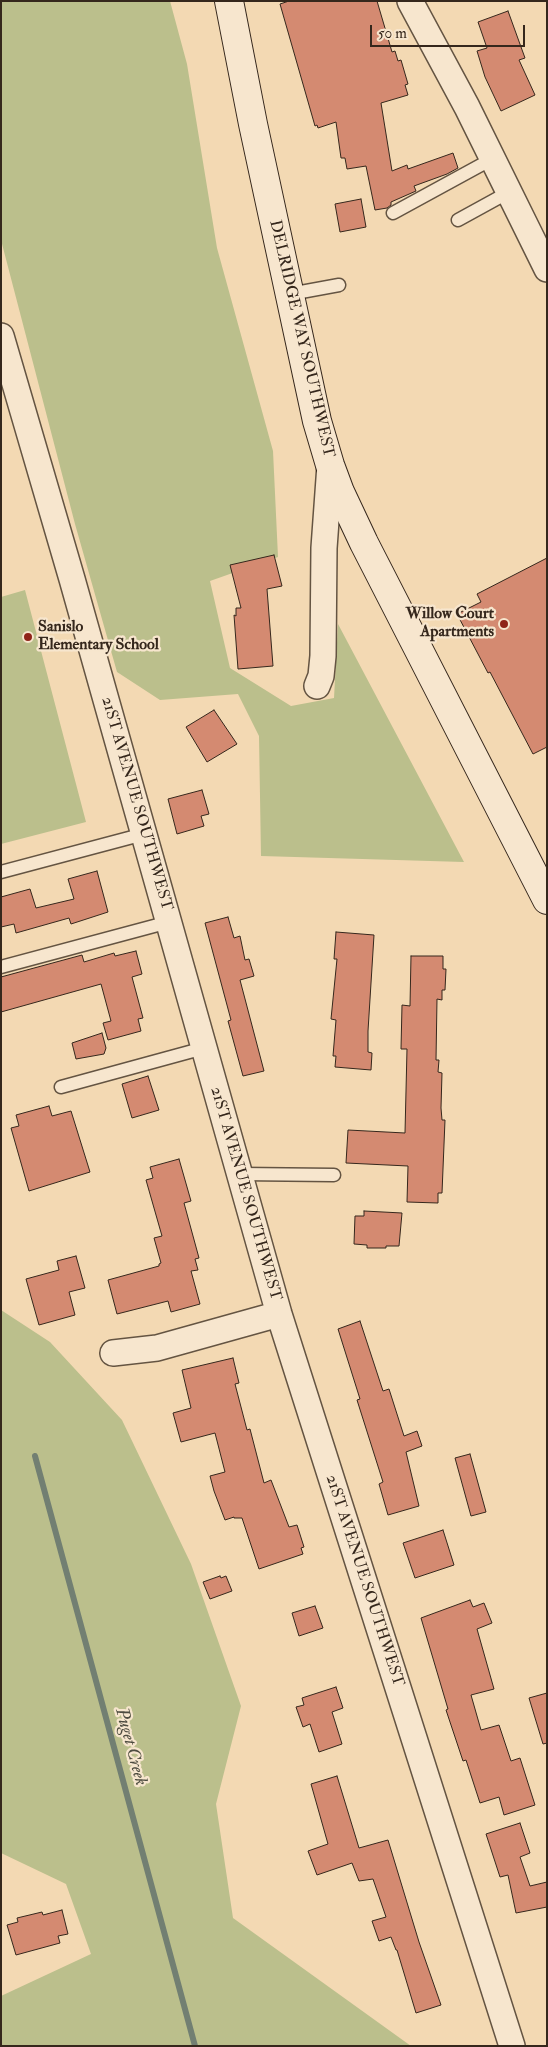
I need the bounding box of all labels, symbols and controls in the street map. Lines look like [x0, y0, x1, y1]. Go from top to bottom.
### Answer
scale bar [373, 15, 528, 47]
text: 50 m [378, 24, 407, 43]
street label: DELRIDGE WAY SOUTHWEST [264, 218, 338, 460]
place label: Willow Court Apartments [406, 605, 494, 643]
place label: Sanislo Elementary School [38, 618, 159, 656]
marker: Willow Court Apartments [498, 618, 510, 630]
marker: Sanislo Elementary School [22, 631, 34, 643]
street label: 21ST AVENUE SOUTHWEST [96, 695, 176, 913]
street label: 21ST AVENUE SOUTHWEST [205, 1085, 285, 1303]
street label: 21ST AVENUE SOUTHWEST [321, 1473, 407, 1689]
water label: Puget Creek [109, 1706, 151, 1788]

